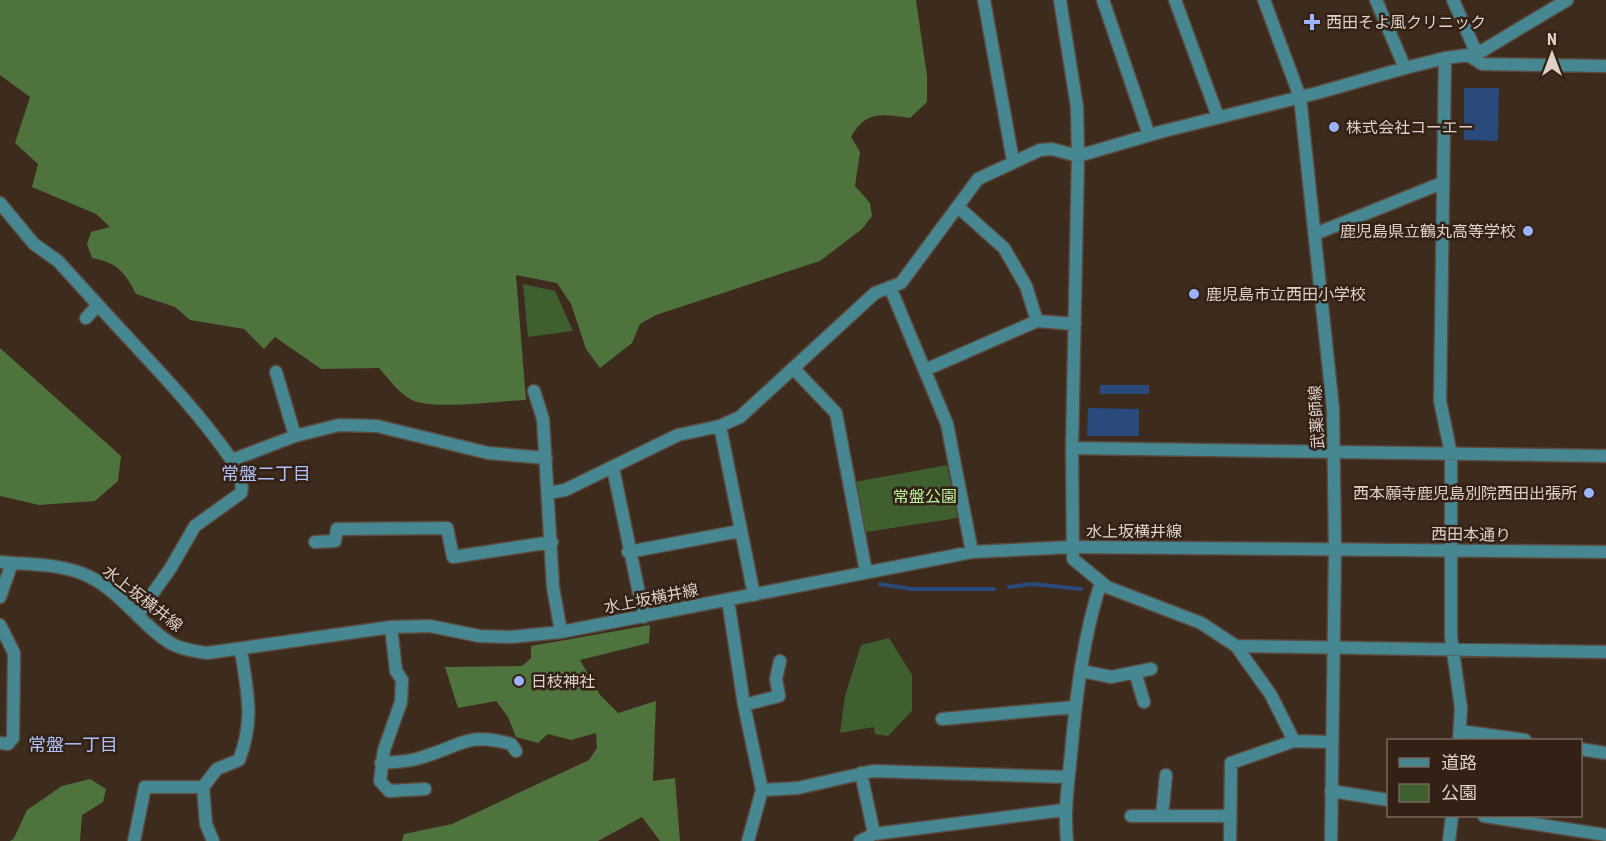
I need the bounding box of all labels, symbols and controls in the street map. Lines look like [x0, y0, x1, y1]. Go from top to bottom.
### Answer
marker: 西田そよ風クリニック [1303, 13, 1321, 31]
place label: 西田そよ風クリニック [1326, 13, 1486, 32]
north arrow [1522, 24, 1582, 84]
text: N [1547, 30, 1557, 49]
place label: 株式会社コーエー [1346, 118, 1474, 137]
marker: 株式会社コーエー [1327, 120, 1341, 134]
place label: 鹿児島県立鶴丸高等学校 [1340, 222, 1516, 241]
marker: 鹿児島県立鶴丸高等学校 [1521, 224, 1535, 238]
place label: 鹿児島市立西田小学校 [1206, 285, 1366, 304]
marker: 鹿児島市立西田小学校 [1187, 287, 1201, 301]
street label: 武薬師線 [1305, 385, 1328, 449]
district label: 常盤二丁目 [221, 463, 311, 484]
place label: 西本願寺鹿児島別院西田出張所 [1353, 484, 1577, 503]
marker: 西本願寺鹿児島別院西田出張所 [1582, 486, 1596, 500]
park label: 常盤公園 [893, 487, 957, 506]
street label: 水上坂横井線 [1086, 522, 1182, 541]
street label: 西田本通り [1431, 524, 1511, 545]
street label: 水上坂横井線 [99, 561, 186, 635]
street label: 水上坂横井線 [602, 580, 700, 617]
place label: 日枝神社 [531, 672, 595, 691]
marker: 日枝神社 [512, 674, 526, 688]
district label: 常盤一丁目 [28, 734, 118, 755]
legend [1387, 739, 1582, 817]
text: 道路 [1441, 752, 1477, 773]
text: 公園 [1441, 782, 1477, 803]

